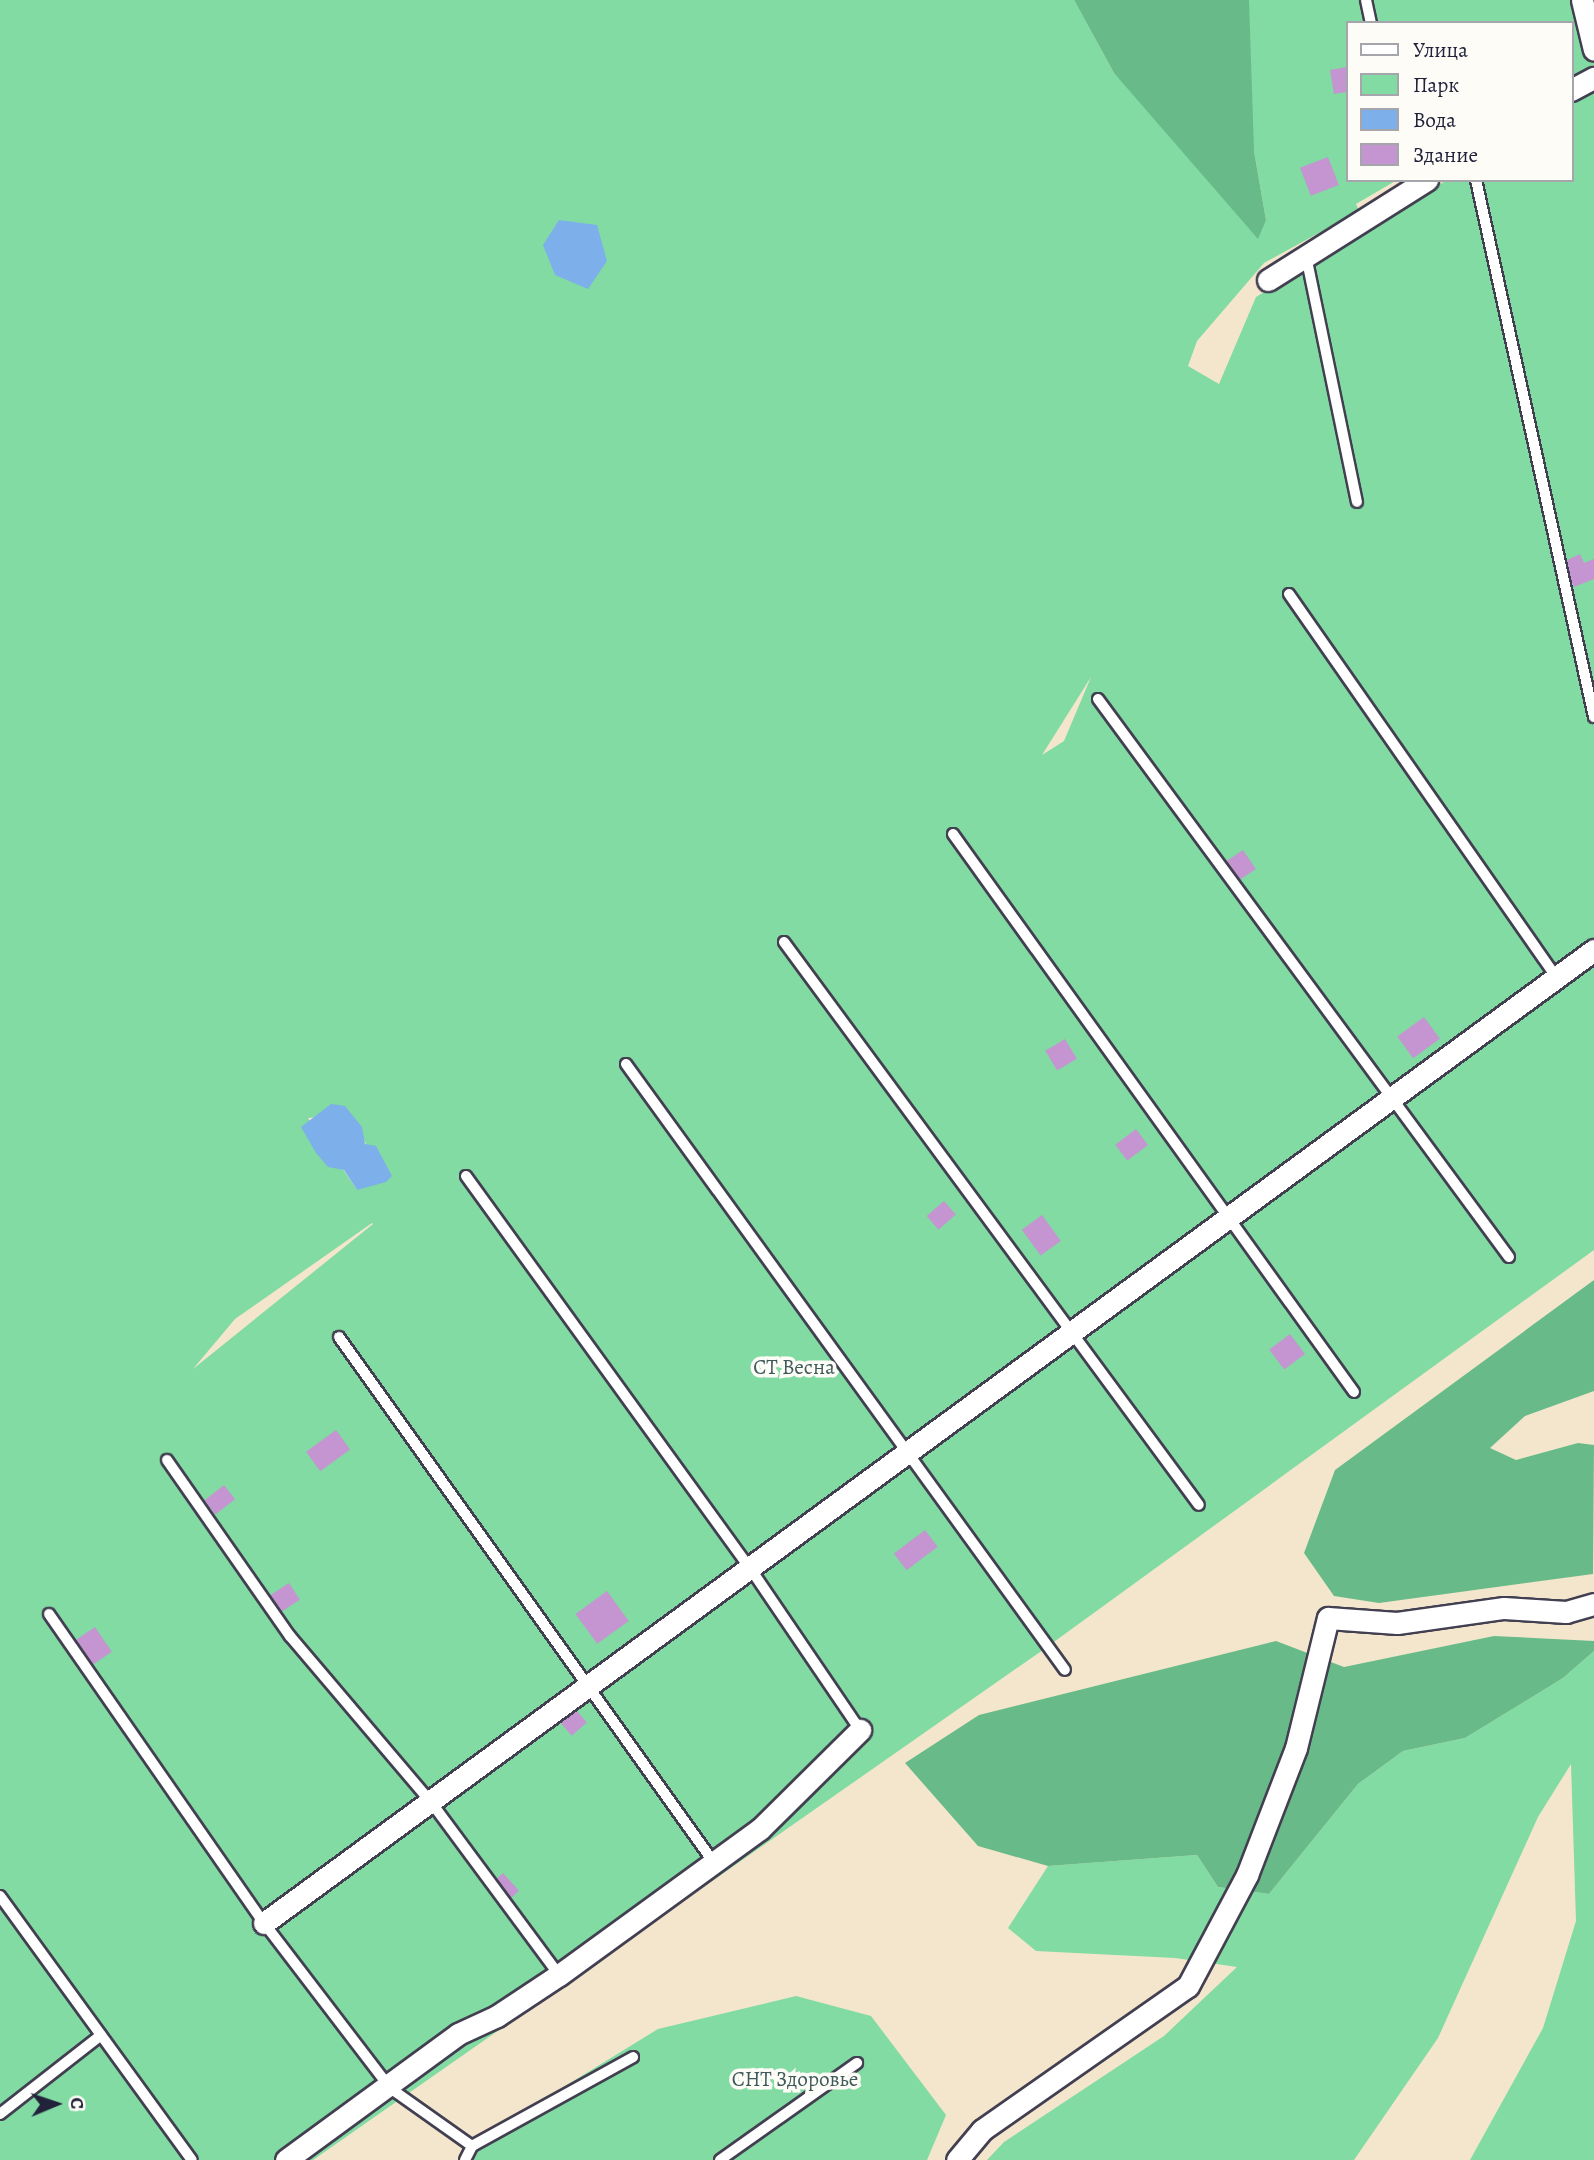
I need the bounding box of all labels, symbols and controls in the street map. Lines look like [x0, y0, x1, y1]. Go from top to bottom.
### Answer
legend [1346, 21, 1573, 182]
text: Улица [1413, 36, 1468, 64]
text: Парк [1413, 71, 1459, 99]
text: Вода [1413, 106, 1456, 134]
text: Здание [1413, 141, 1478, 169]
park label: СТ Весна [753, 1354, 835, 1380]
park label: СНТ Здоровье [732, 2066, 858, 2092]
north arrow [21, 2069, 91, 2139]
text: С [64, 2097, 90, 2110]

